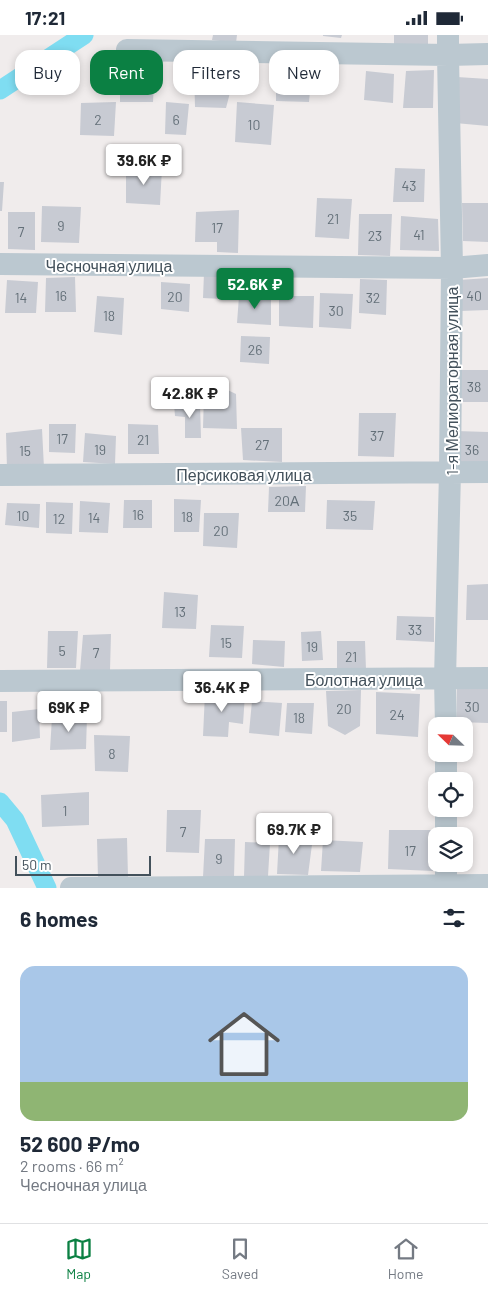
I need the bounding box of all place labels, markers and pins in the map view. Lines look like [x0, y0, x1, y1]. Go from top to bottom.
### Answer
pin: 39.6K ₽ [98, 143, 190, 186]
pin: 52.6K ₽ [209, 267, 301, 310]
pin: 42.8K ₽ [144, 377, 236, 419]
pin: 36.4K ₽ [176, 671, 268, 713]
pin: 69K ₽ [34, 691, 104, 733]
pin: 69.7K ₽ [248, 813, 340, 855]

